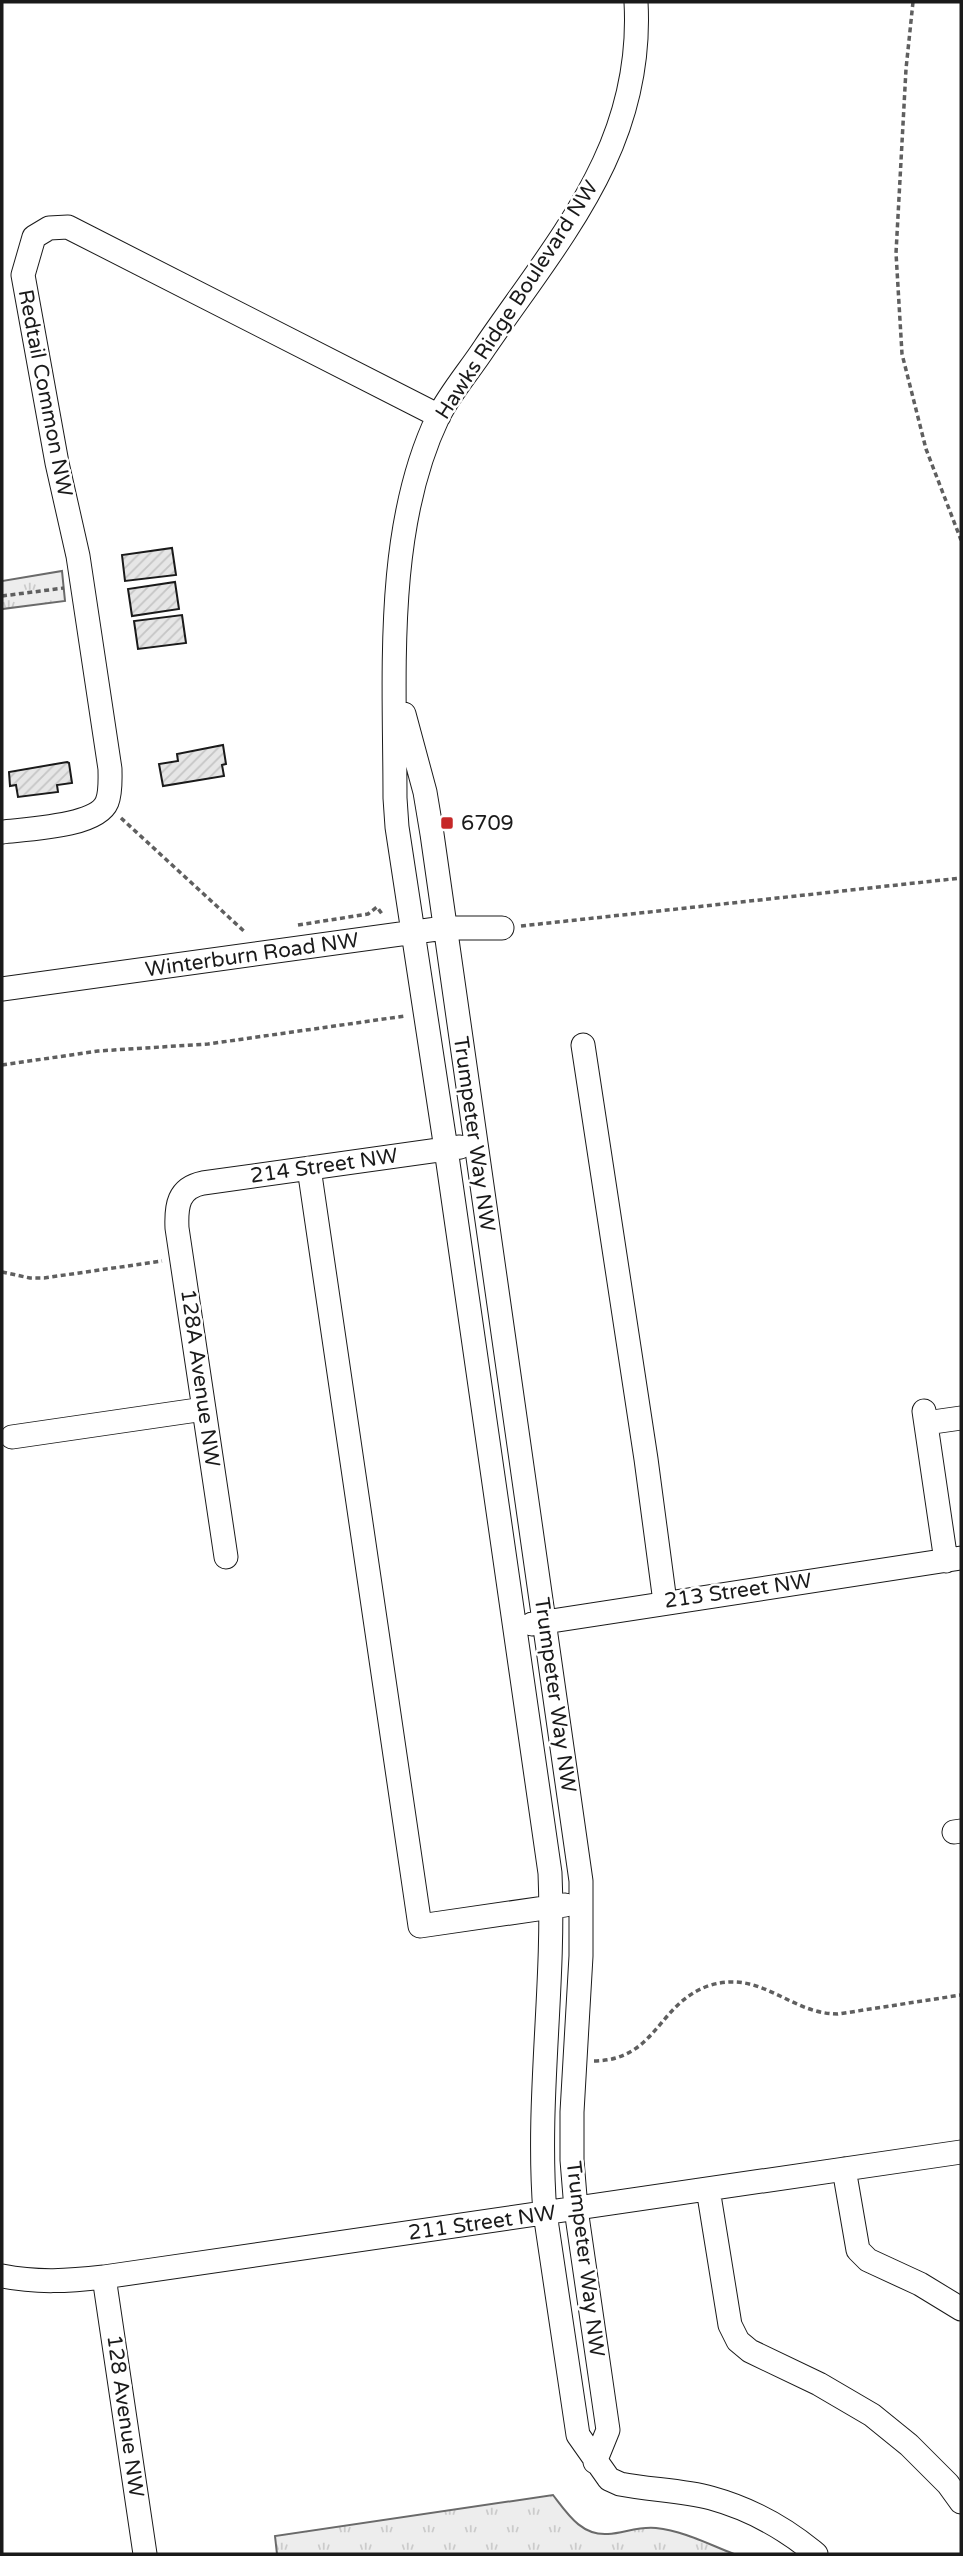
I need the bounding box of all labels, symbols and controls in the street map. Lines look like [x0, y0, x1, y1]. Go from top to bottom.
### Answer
street label: Hawks Ridge Boulevard NW [430, 176, 604, 424]
street label: Redtail Common NW [13, 287, 77, 499]
place label: 6709 [461, 811, 514, 836]
marker: 6709 [439, 815, 455, 831]
street label: Winterburn Road NW [144, 928, 360, 982]
street label: Trumpeter Way NW [448, 1035, 500, 1233]
street label: 214 Street NW [249, 1143, 399, 1189]
street label: 128A Avenue NW [175, 1287, 225, 1469]
street label: 213 Street NW [663, 1568, 813, 1614]
street label: Trumpeter Way NW [529, 1596, 581, 1794]
street label: Trumpeter Way NW [561, 2160, 609, 2358]
street label: 211 Street NW [407, 2200, 557, 2246]
street label: 128 Avenue NW [101, 2333, 149, 2499]

